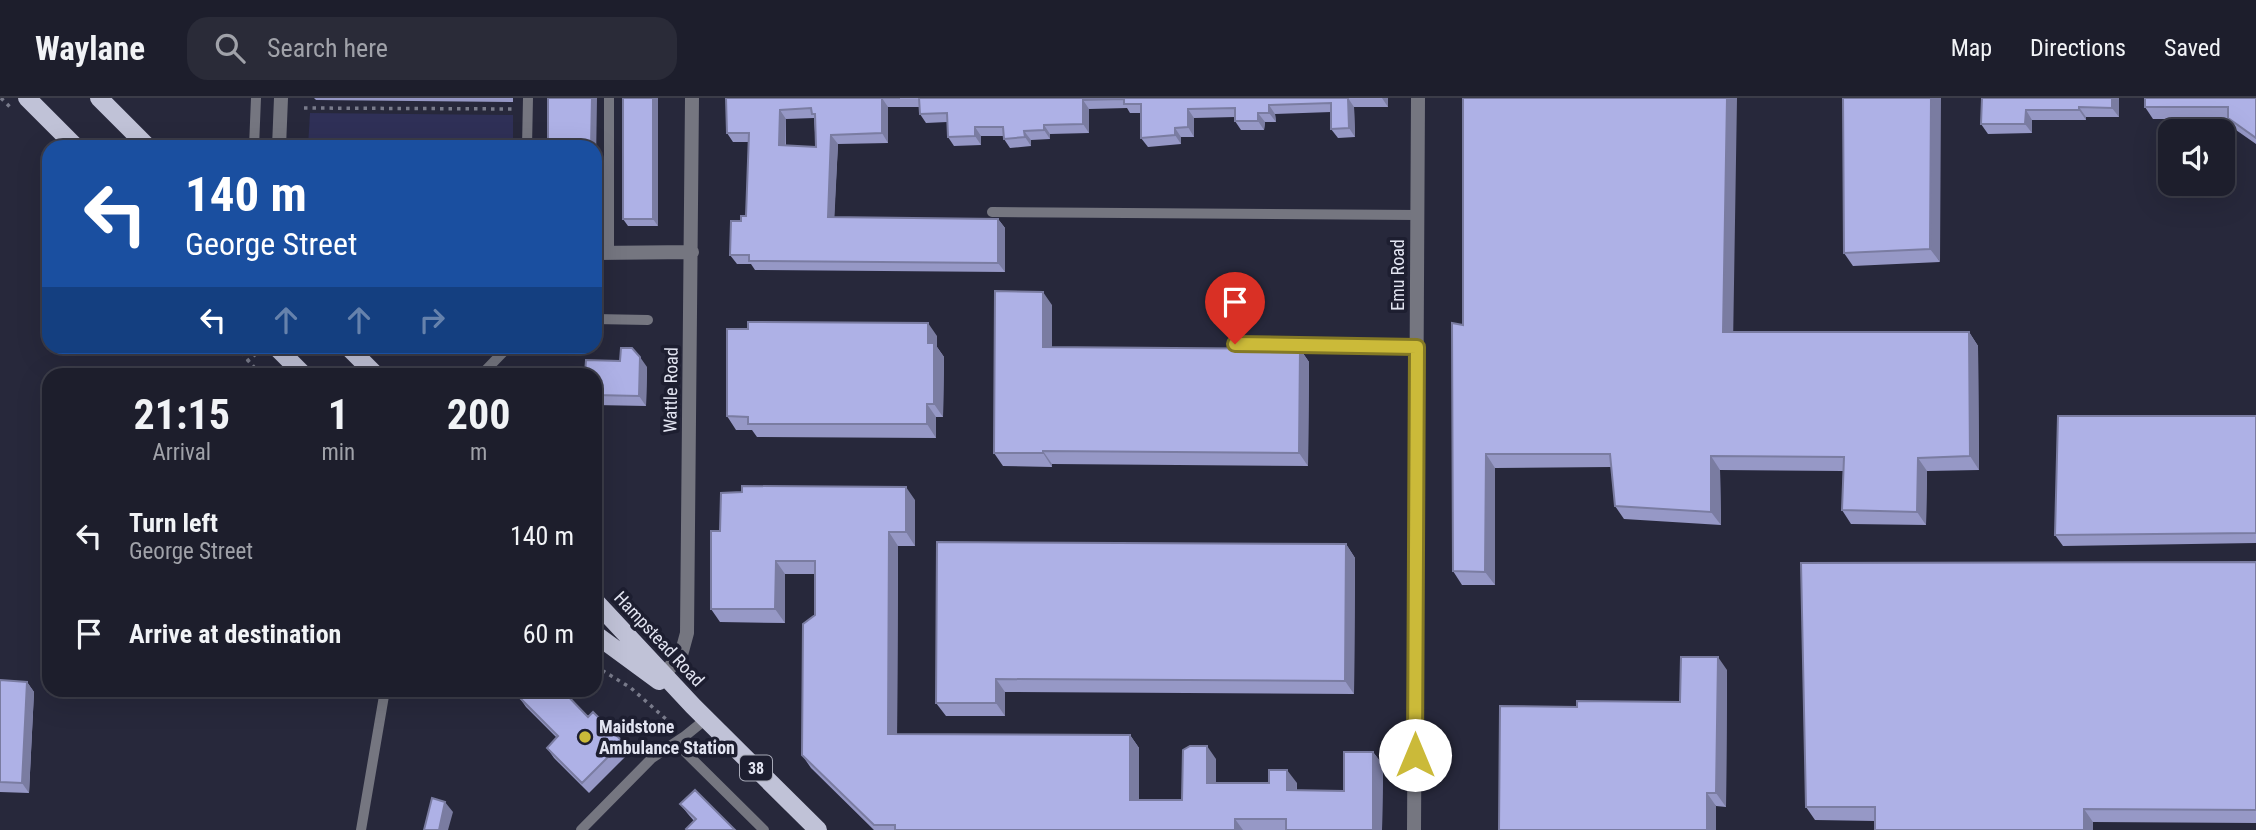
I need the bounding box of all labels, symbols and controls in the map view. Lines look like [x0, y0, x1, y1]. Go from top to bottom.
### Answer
search box [187, 17, 677, 80]
text: Waylane [35, 29, 145, 68]
icon: search [211, 29, 249, 67]
text: Search here [267, 33, 388, 63]
text: Map [1951, 34, 1992, 62]
text: Directions [2030, 34, 2126, 62]
text: Saved [2164, 34, 2221, 62]
map controls [2158, 119, 2235, 196]
button: sound [2158, 119, 2235, 196]
text: 140 m [185, 166, 307, 223]
icon: left [70, 168, 161, 259]
text: George Street [185, 225, 358, 263]
street label: Emu Road [1387, 239, 1408, 311]
pin [1205, 272, 1265, 344]
icon: arrive [1216, 283, 1254, 321]
icon: left [194, 301, 232, 339]
icon: ahead [267, 301, 305, 339]
icon: ahead [340, 301, 378, 339]
icon: right [413, 301, 451, 339]
street label: Wattle Road [659, 347, 682, 433]
text: 21:15 [134, 390, 230, 439]
text: 1 [328, 390, 349, 439]
text: 200 [447, 390, 510, 439]
text: Arrival [152, 439, 211, 466]
text: min [321, 439, 355, 466]
text: m [470, 439, 487, 466]
text: Turn left [129, 508, 218, 538]
icon: left [70, 517, 108, 555]
text: 140 m [510, 521, 574, 551]
text: George Street [129, 538, 253, 565]
street label: Hampstead Road [610, 587, 709, 690]
icon: arrive [70, 615, 108, 653]
text: Arrive at destination [129, 619, 341, 649]
text: 60 m [523, 619, 574, 649]
place label: Maidstone Ambulance Station [599, 716, 735, 758]
position arrow [1378, 718, 1452, 792]
marker: Maidstone Ambulance Station [577, 729, 593, 745]
road number: 38 [740, 755, 772, 780]

